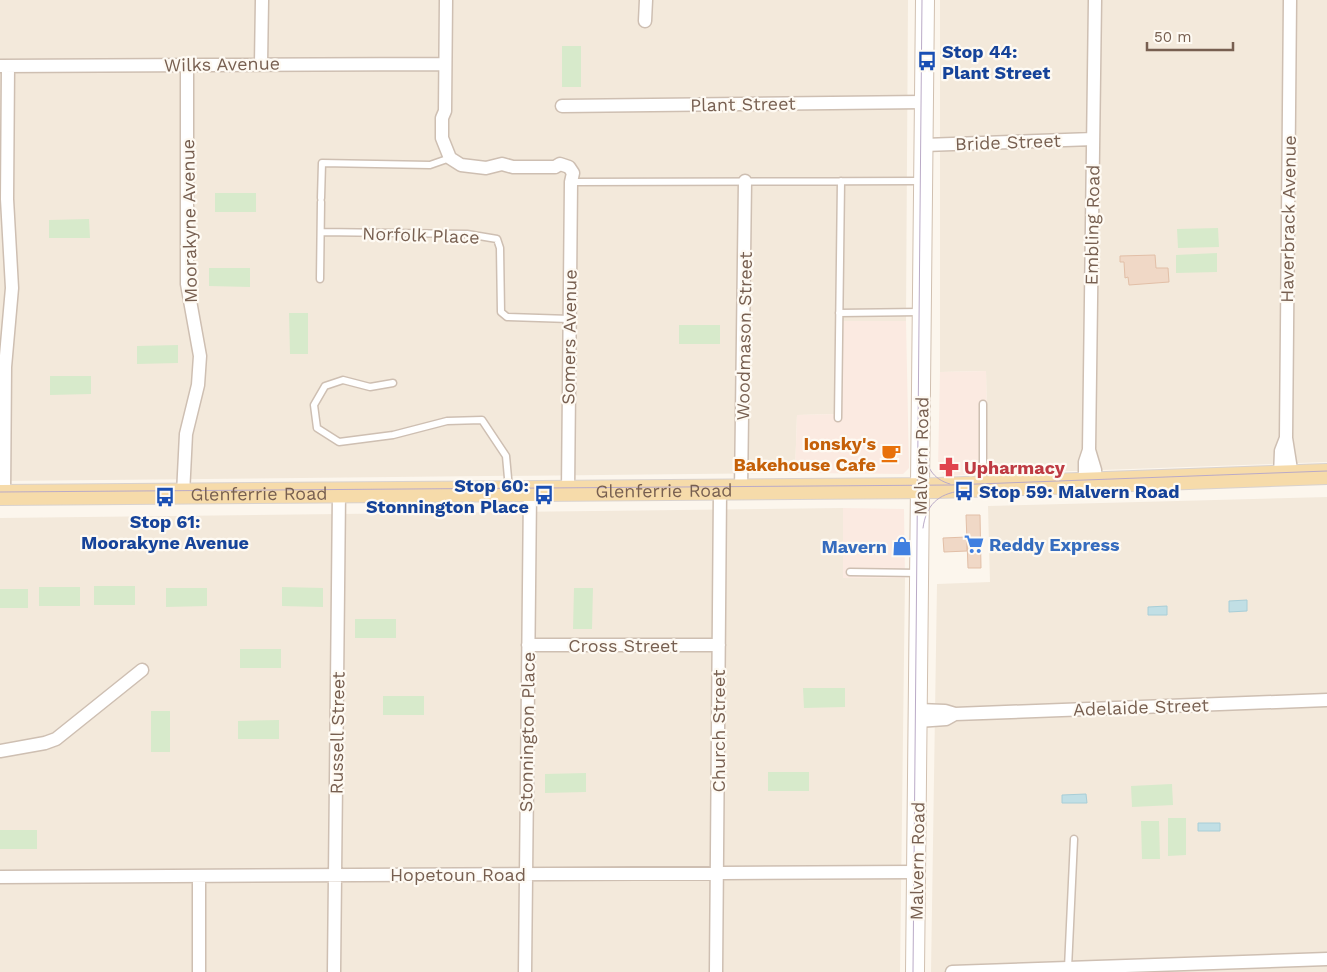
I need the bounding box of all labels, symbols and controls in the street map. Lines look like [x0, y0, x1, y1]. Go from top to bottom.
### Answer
scale bar [1147, 20, 1233, 52]
text: 50 m [1154, 28, 1191, 46]
place label: Stop 44: Plant Street [942, 41, 1050, 83]
bus stop icon: Stop 44: Plant Street [916, 50, 938, 72]
street label: Wilks Avenue [164, 52, 280, 76]
street label: Plant Street [690, 93, 796, 115]
street label: Bride Street [955, 130, 1062, 154]
street label: Haverbrack Avenue [1276, 135, 1300, 303]
street label: Moorakyne Avenue [177, 139, 201, 303]
street label: Embling Road [1080, 164, 1104, 286]
street label: Norfolk Place [362, 222, 480, 248]
street label: Woodmason Street [732, 251, 756, 421]
street label: Somers Avenue [557, 269, 581, 405]
street label: Malvern Road [909, 396, 933, 516]
place label: Ionsky's Bakehouse Cafe [734, 433, 876, 475]
cafe icon: Ionsky's Bakehouse Cafe [880, 442, 902, 464]
pharmacy icon: Upharmacy [938, 456, 960, 478]
place label: Upharmacy [964, 457, 1066, 478]
place label: Stop 60: Stonnington Place [366, 475, 529, 517]
street label: Glenferrie Road [595, 479, 733, 501]
bus stop icon: Stop 59: Malvern Road [953, 480, 975, 502]
place label: Stop 59: Malvern Road [979, 481, 1179, 502]
street label: Glenferrie Road [190, 482, 328, 504]
bus stop icon: Stop 60: Stonnington Place [533, 484, 555, 506]
bus stop icon: Stop 61: Moorakyne Avenue [154, 486, 176, 508]
place label: Stop 61: Moorakyne Avenue [81, 511, 249, 553]
supermarket icon: Reddy Express [963, 533, 985, 555]
place label: Reddy Express [989, 534, 1120, 555]
shop icon: Mavern [891, 535, 913, 557]
place label: Mavern [821, 536, 887, 557]
street label: Cross Street [568, 635, 678, 656]
street label: Stonnington Place [515, 652, 539, 812]
street label: Church Street [708, 669, 729, 793]
street label: Russell Street [325, 671, 349, 795]
street label: Adelaide Street [1073, 694, 1210, 720]
street label: Malvern Road [905, 801, 929, 921]
street label: Hopetoun Road [390, 864, 526, 885]

